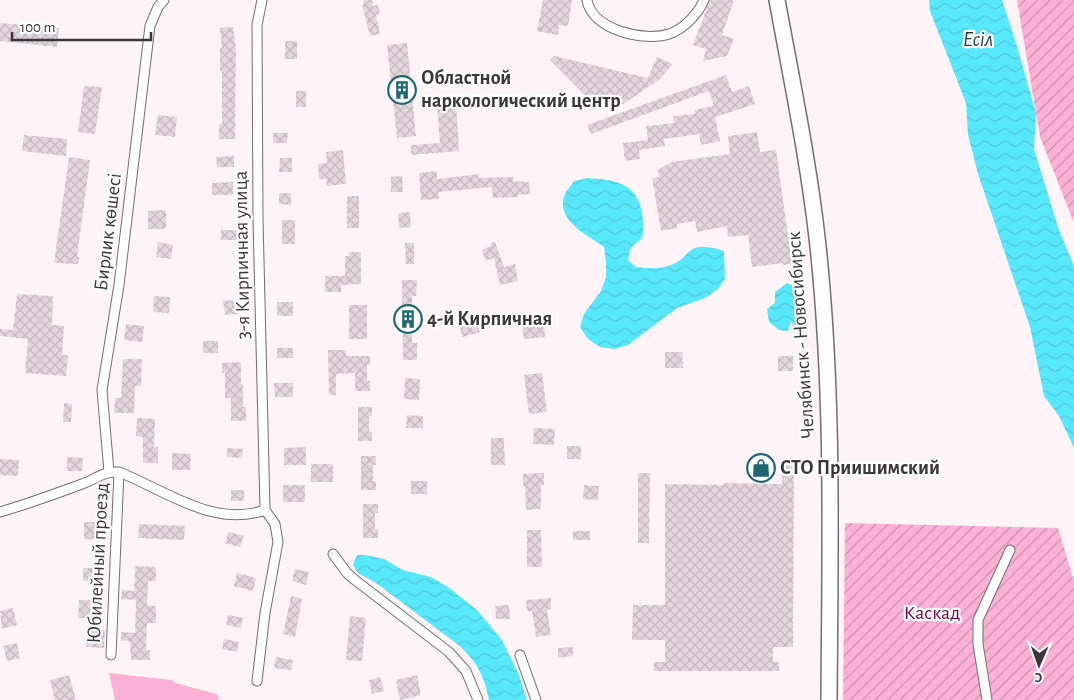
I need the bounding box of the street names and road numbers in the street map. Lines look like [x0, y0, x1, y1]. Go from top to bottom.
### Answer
street label: 3-я Кирпичная улица [231, 171, 253, 339]
street label: Бирлик көшесі [91, 172, 125, 292]
street label: Челябинск - Новосибирск [784, 231, 818, 439]
street label: Юбилейный проезд [84, 482, 112, 644]

